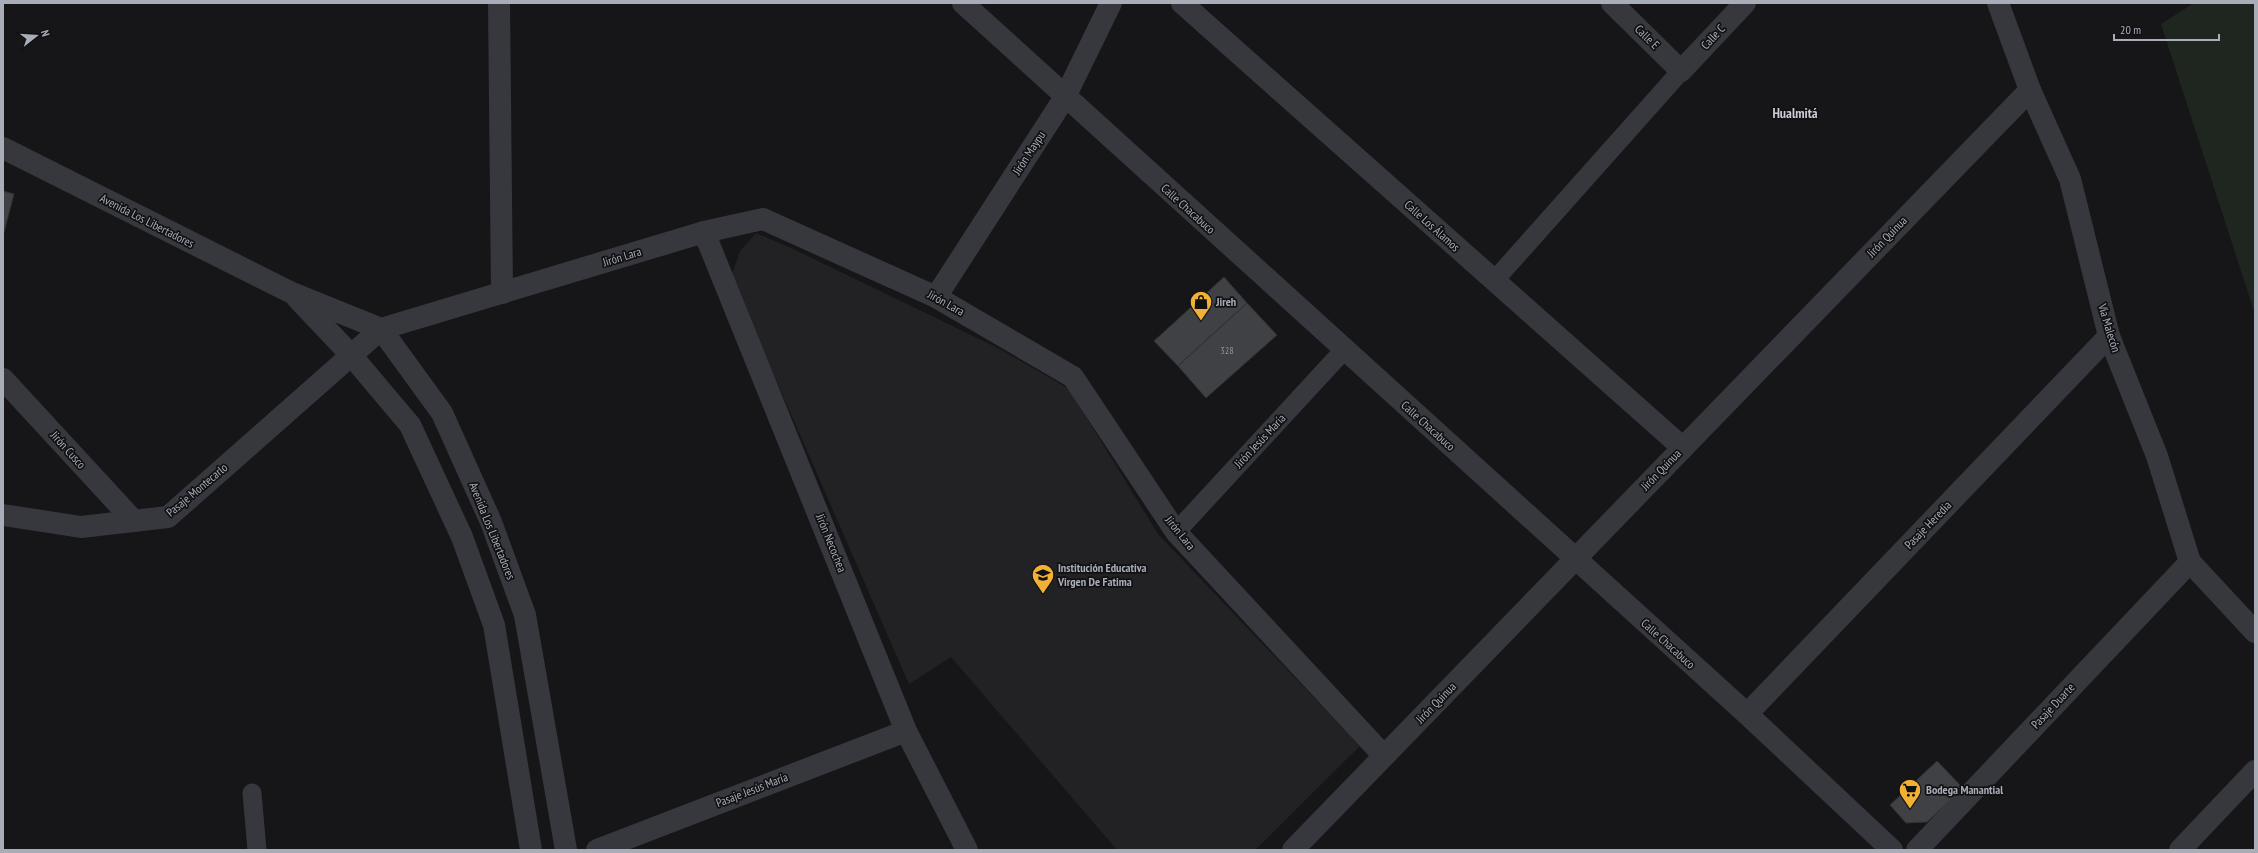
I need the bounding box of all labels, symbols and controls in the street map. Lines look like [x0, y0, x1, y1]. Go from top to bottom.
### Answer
north arrow [16, 16, 56, 56]
scale bar [2114, 16, 2219, 42]
street label: Calle E [1632, 21, 1663, 52]
street label: Calle C [1697, 21, 1728, 52]
text: 20 m [2120, 22, 2141, 37]
text: N [38, 28, 53, 38]
district label: Hualmitá [1772, 104, 1818, 122]
street label: Jirón Maypu [1008, 128, 1048, 178]
street label: Calle Chacabuco [1158, 180, 1218, 237]
street label: Avenida Los Libertadores [98, 190, 197, 251]
street label: Calle Los Álamos [1402, 197, 1463, 254]
street label: Jirón Quinua [1863, 213, 1910, 261]
street label: Jirón Lara [600, 244, 643, 270]
street label: Jirón Lara [924, 286, 967, 319]
shop icon: Jireh [1188, 289, 1214, 322]
place label: Jireh [1215, 294, 1236, 309]
street label: Vía Malecón [2095, 301, 2124, 354]
house number: 328 [1220, 344, 1234, 357]
street label: Calle Chacabuco [1398, 397, 1458, 454]
street label: Jirón Jesús María [1230, 410, 1289, 472]
street label: Jirón Cusco [47, 427, 89, 472]
street label: Jirón Quinua [1637, 446, 1684, 494]
street label: Pasaje Montecarlo [163, 460, 230, 520]
street label: Avenida Los Libertadores [466, 480, 519, 582]
street label: Pasaje Heredia [1901, 497, 1954, 552]
street label: Jirón Necochea [813, 510, 850, 574]
street label: Jirón Lara [1162, 512, 1199, 553]
place label: Institución Educativa Virgen De Fatima [1057, 560, 1147, 589]
school or university icon: Institución Educativa Virgen De Fatima [1030, 562, 1056, 595]
street label: Calle Chacabuco [1638, 615, 1698, 672]
street label: Jirón Quinua [1412, 679, 1459, 727]
street label: Pasaje Duarte [2028, 680, 2078, 732]
street label: Pasaje Jesús María [714, 769, 790, 810]
supermarket icon: Bodega Manantial [1897, 777, 1923, 810]
place label: Bodega Manantial [1926, 782, 2003, 797]

